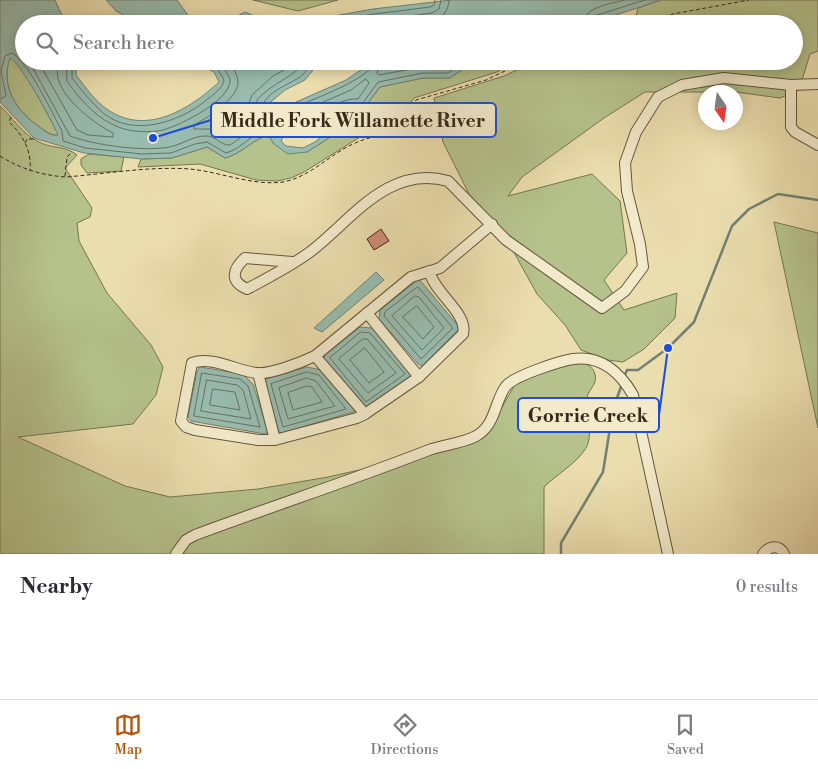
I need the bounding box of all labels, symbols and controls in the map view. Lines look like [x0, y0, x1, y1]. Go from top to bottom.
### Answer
search box [15, 15, 803, 70]
icon: search [33, 29, 61, 57]
text: Search here [73, 31, 174, 55]
north arrow [698, 85, 743, 130]
callout: Middle Fork Willamette River [211, 103, 496, 137]
text: Middle Fork Willamette River [221, 109, 486, 133]
callout: Gorrie Creek [518, 398, 659, 432]
text: Gorrie Creek [528, 404, 648, 428]
text: Nearby [20, 574, 93, 600]
text: 0 results [736, 577, 798, 597]
tab: Map [114, 711, 142, 759]
tab: Directions [371, 711, 438, 759]
tab: Saved [667, 711, 704, 759]

